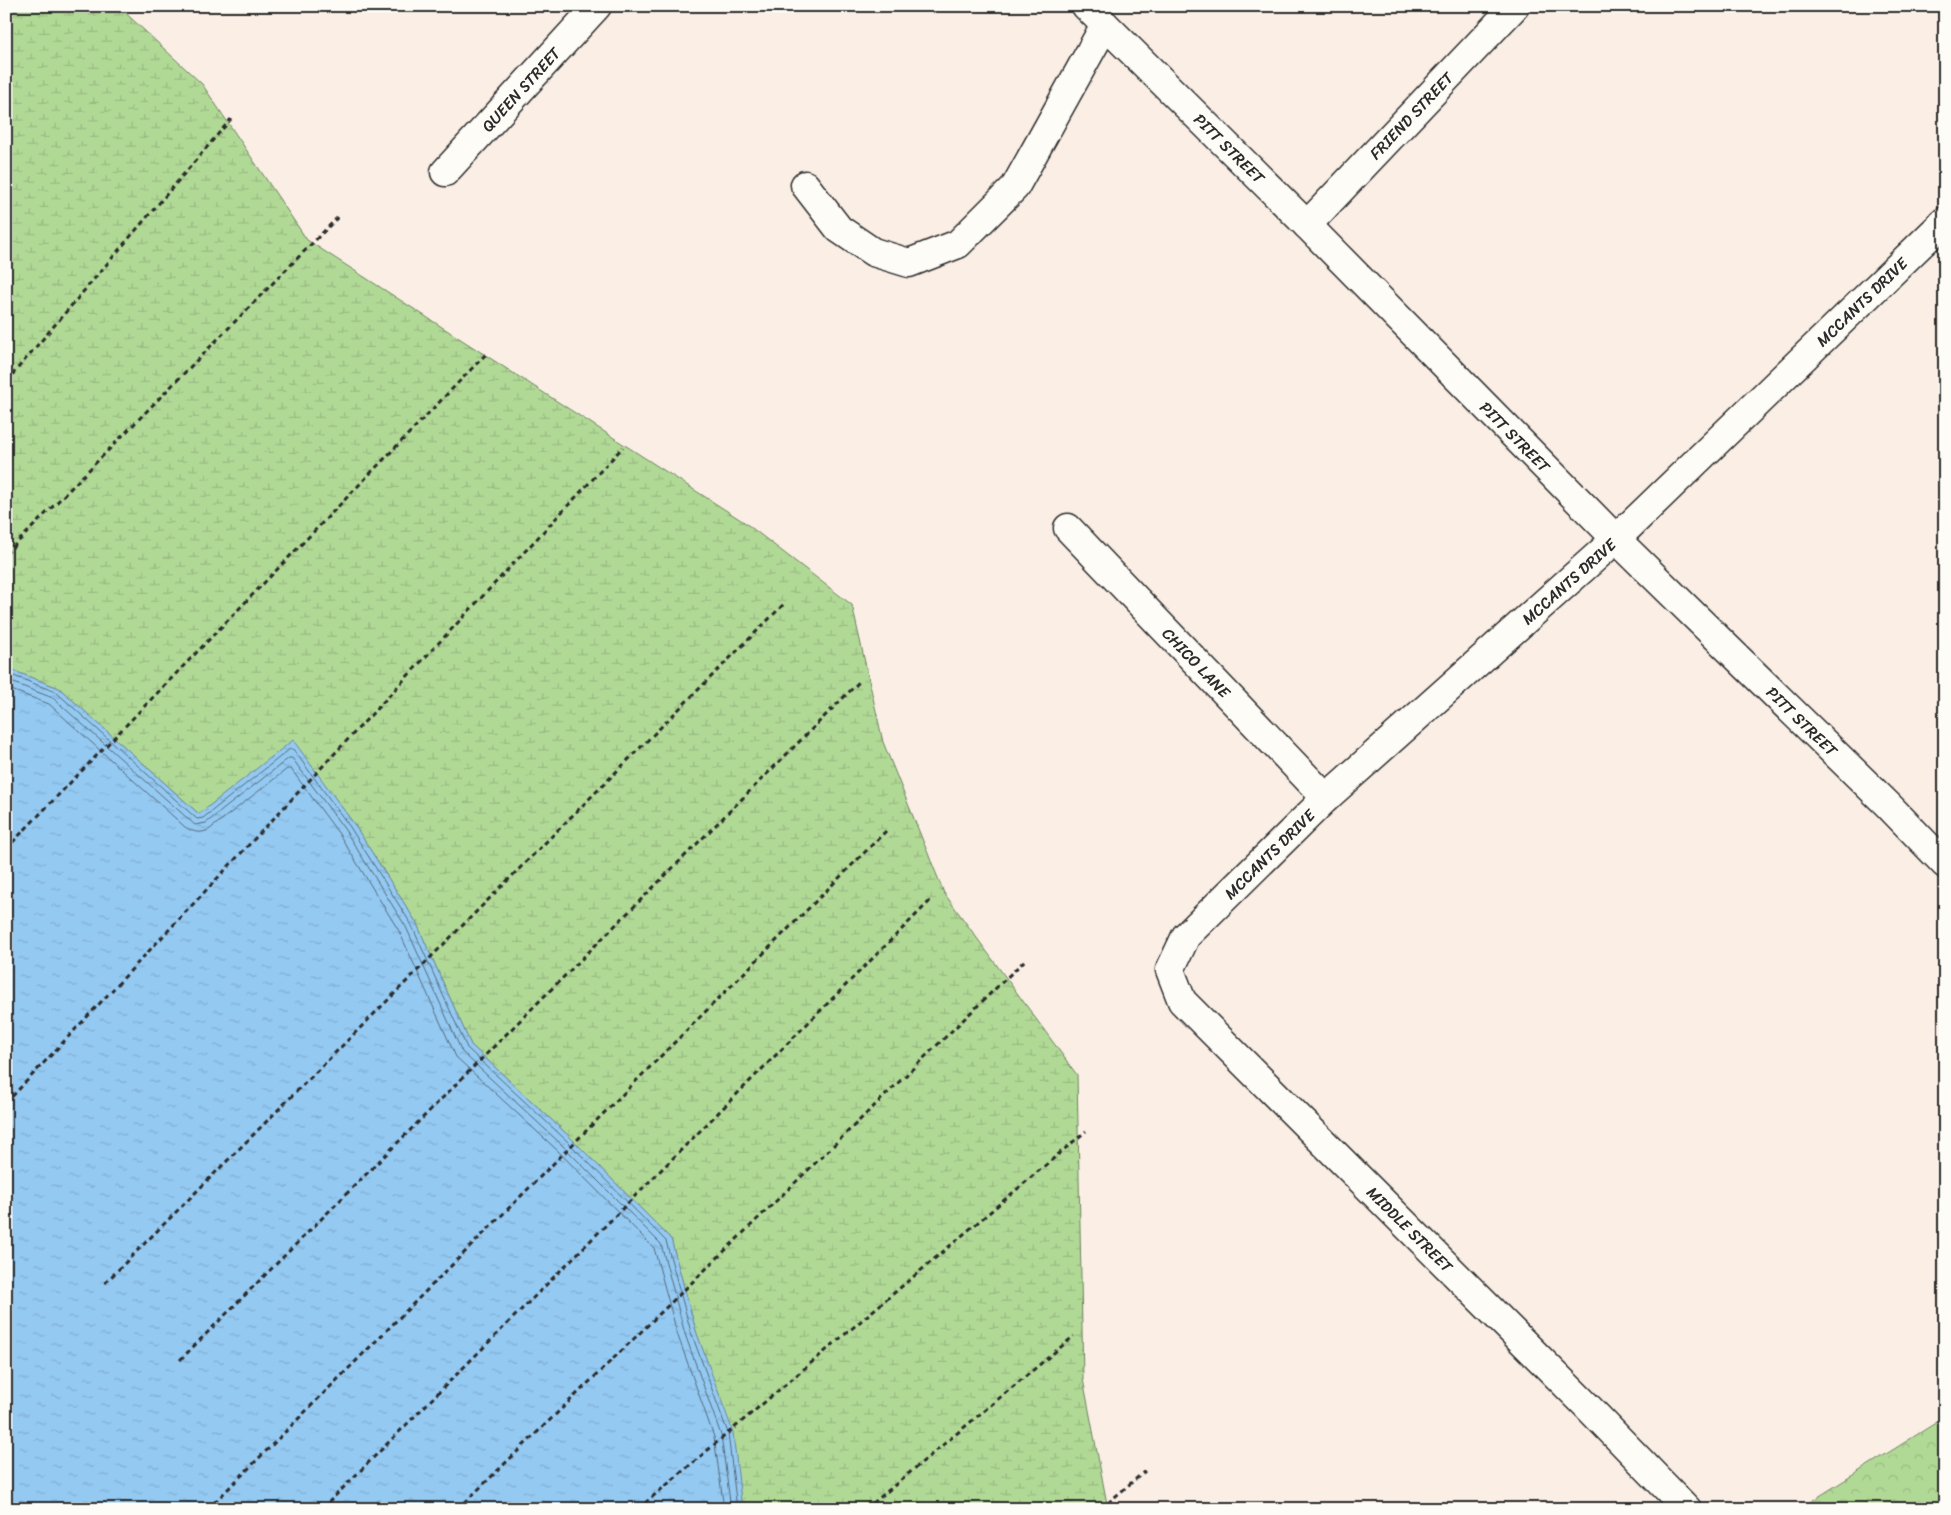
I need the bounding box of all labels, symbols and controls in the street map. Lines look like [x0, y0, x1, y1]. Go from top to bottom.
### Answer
street label: QUEEN STREET [474, 40, 569, 139]
street label: FRIEND STREET [1362, 64, 1462, 167]
street label: PITT STREET [1186, 106, 1273, 192]
street label: MCCANTS DRIVE [1809, 249, 1916, 354]
street label: PITT STREET [1472, 394, 1558, 480]
street label: MCCANTS DRIVE [1515, 530, 1624, 632]
street label: CHICO LANE [1155, 620, 1238, 706]
street label: PITT STREET [1759, 679, 1845, 764]
street label: MCCANTS DRIVE [1217, 801, 1323, 907]
street label: MIDDLE STREET [1359, 1179, 1461, 1281]

